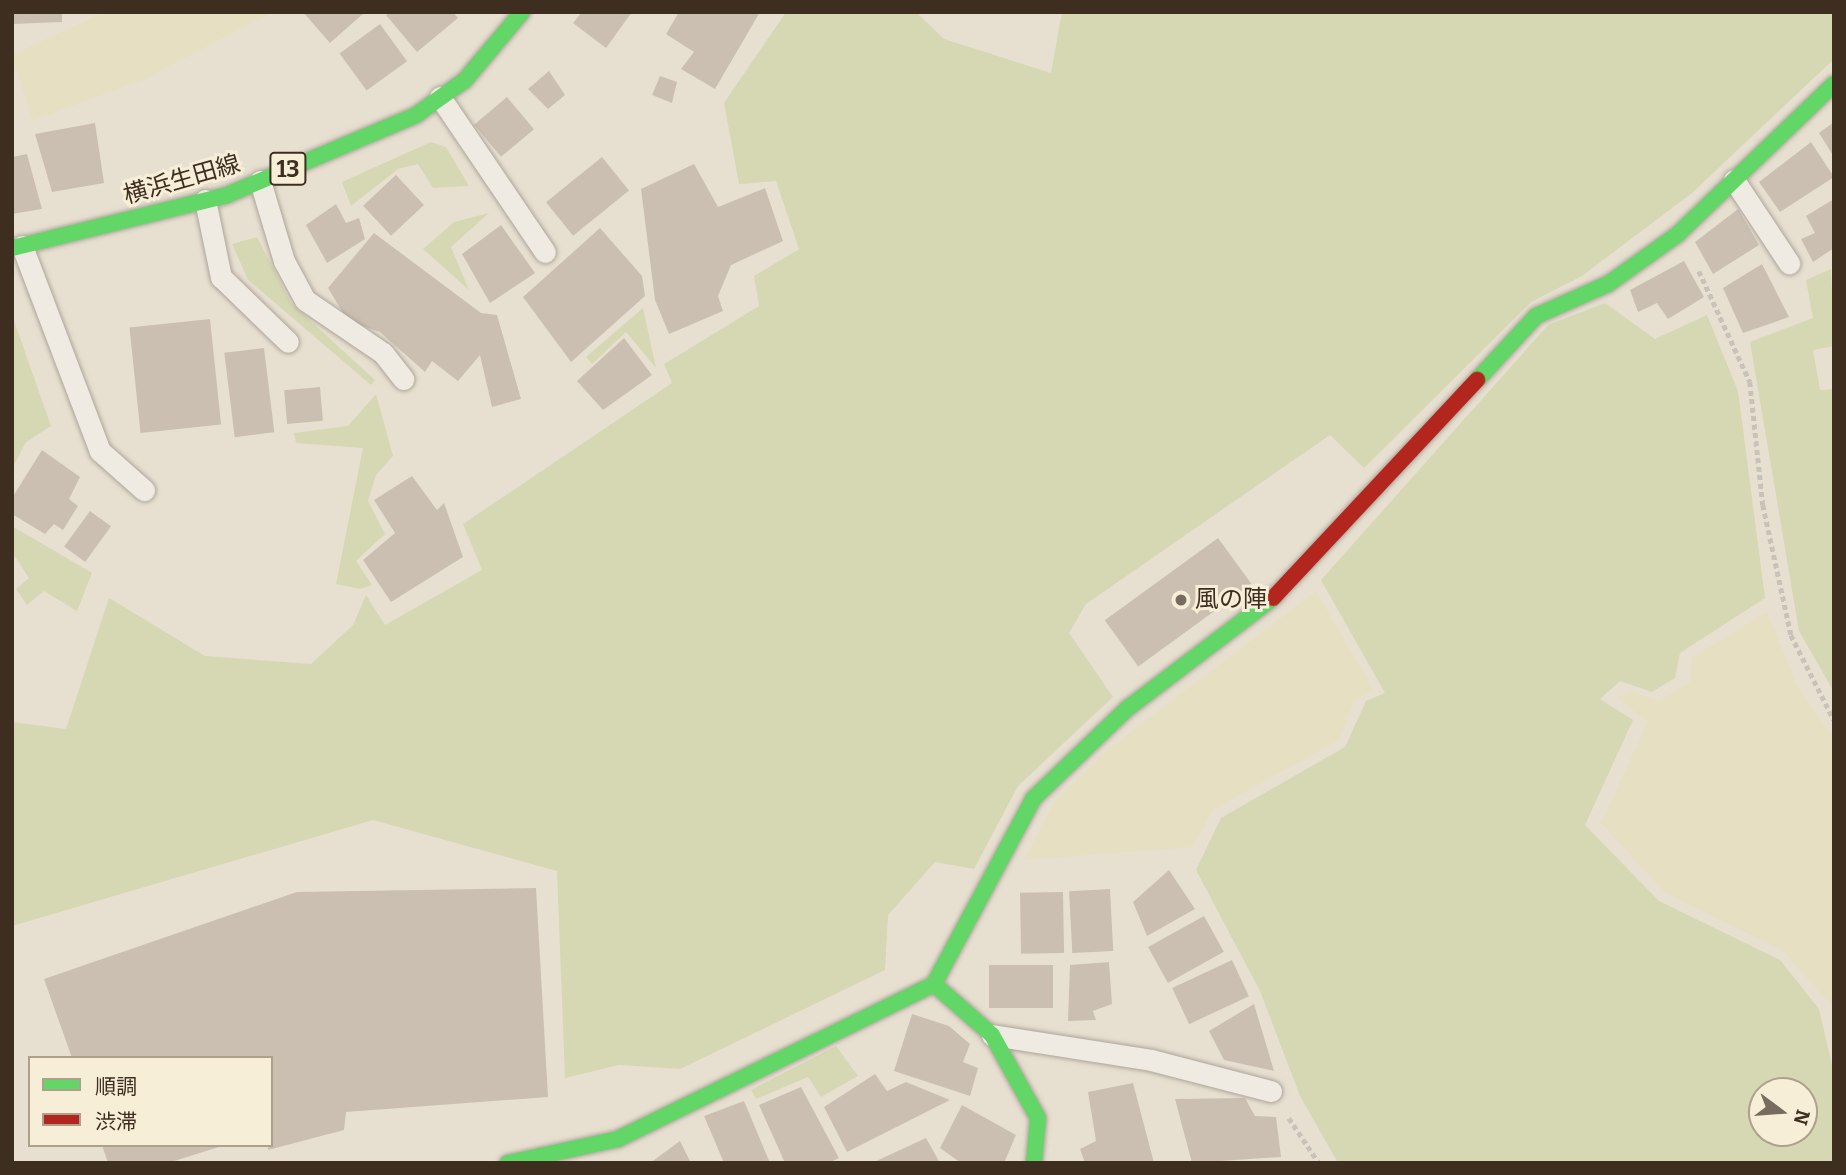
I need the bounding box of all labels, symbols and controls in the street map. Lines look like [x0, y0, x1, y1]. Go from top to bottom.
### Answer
street label: 横浜生田線 [120, 150, 244, 210]
road number: 13 [269, 150, 307, 188]
place label: 風の陣 [1195, 586, 1267, 614]
marker: 風の陣 [1173, 592, 1189, 608]
legend [28, 1056, 273, 1147]
text: 順調 [95, 1074, 137, 1100]
north arrow [1748, 1077, 1818, 1147]
text: N [1789, 1107, 1815, 1128]
text: 渋滞 [95, 1109, 137, 1135]

